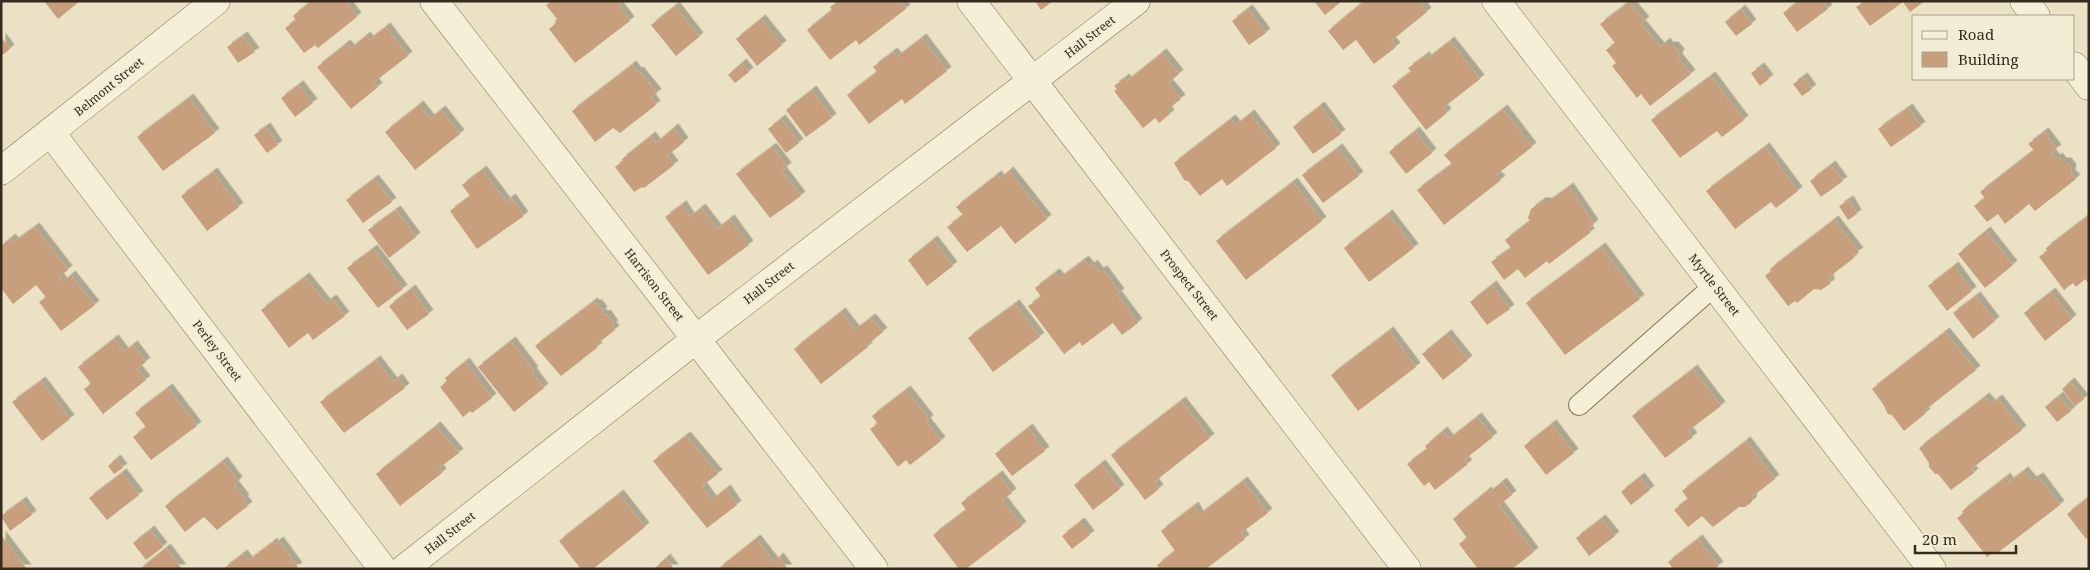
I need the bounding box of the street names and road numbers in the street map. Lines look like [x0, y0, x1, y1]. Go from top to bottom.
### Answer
street label: Hall Street [1061, 11, 1119, 62]
street label: Belmont Street [70, 53, 147, 120]
street label: Harrison Street [621, 245, 688, 325]
street label: Prospect Street [1156, 246, 1222, 324]
street label: Myrtle Street [1685, 250, 1744, 319]
street label: Hall Street [740, 257, 798, 308]
street label: Perley Street [189, 316, 246, 385]
street label: Hall Street [421, 507, 479, 558]

